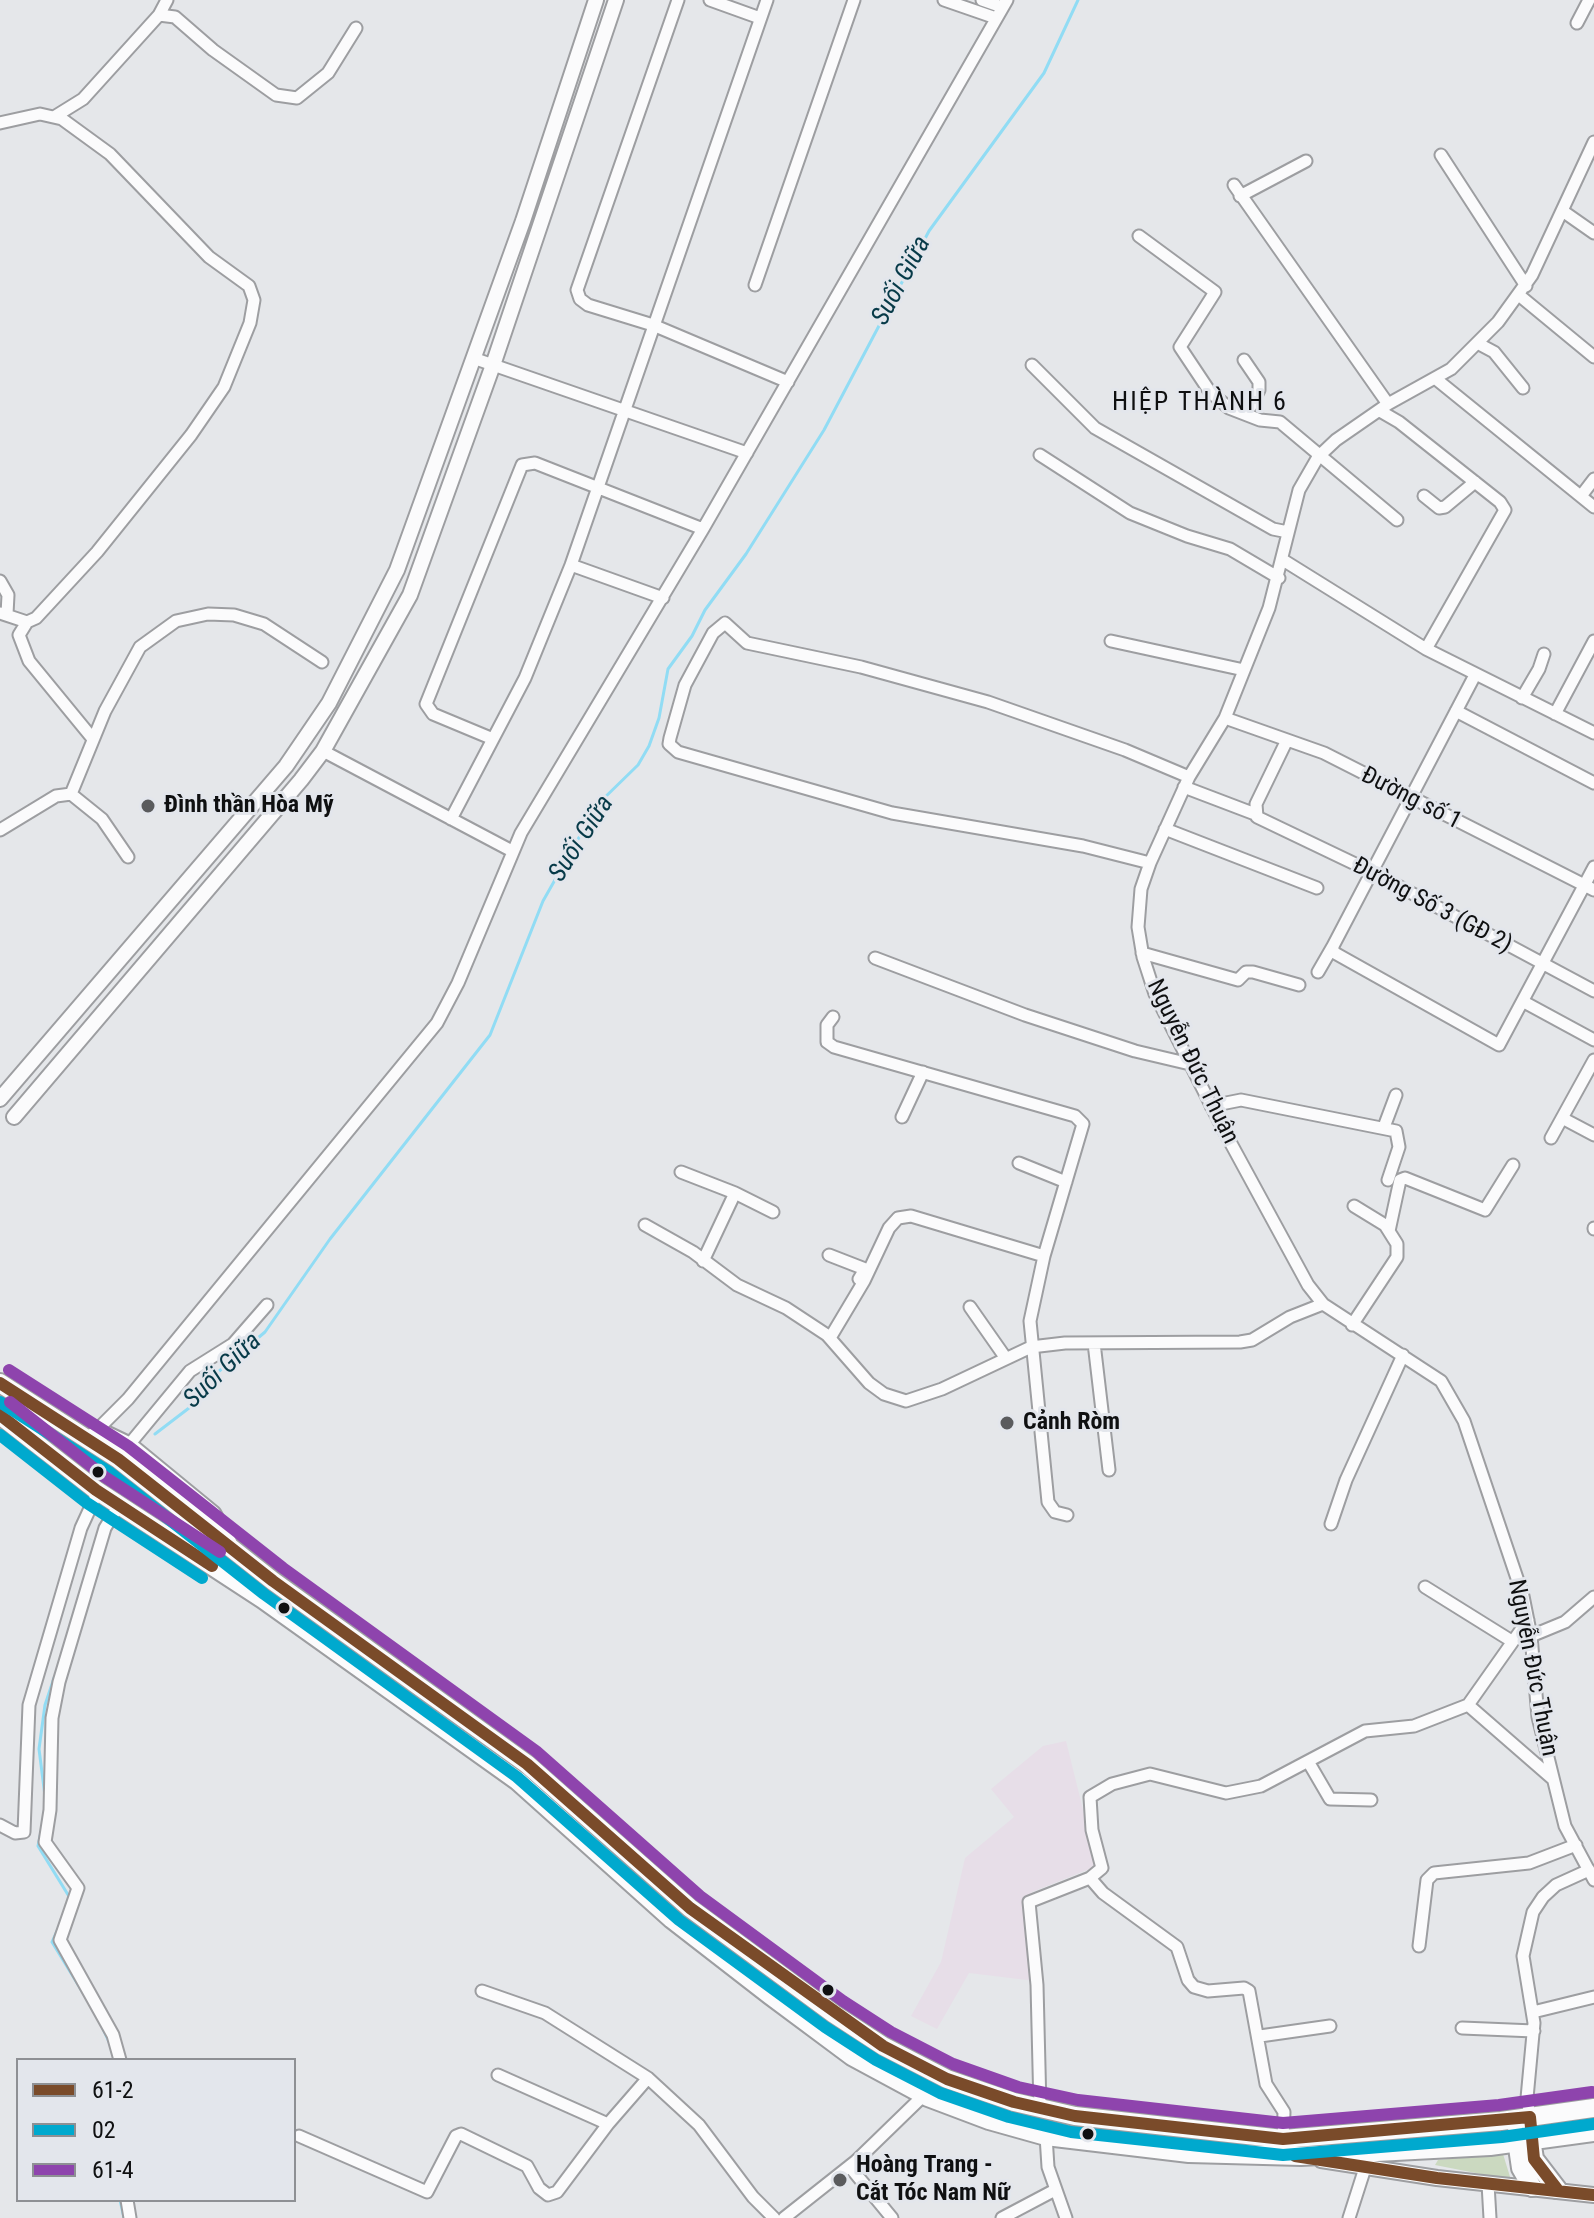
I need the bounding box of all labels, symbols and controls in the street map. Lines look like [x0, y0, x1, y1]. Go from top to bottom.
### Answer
water label: Suối Giữa [866, 231, 938, 331]
district label: HIỆP THÀNH 6 [1112, 387, 1288, 419]
street label: Đường số 1 [1356, 762, 1466, 836]
water label: Suối Giữa [543, 790, 621, 888]
place label: Đình thần Hòa Mỹ [164, 792, 334, 820]
marker: Đình thần Hòa Mỹ [139, 797, 157, 815]
street label: Đường Số 3 (GĐ 2) [1347, 852, 1517, 960]
street label: Nguyễn Đức Thuận [1140, 975, 1244, 1149]
water label: Suối Giữa [178, 1326, 268, 1416]
place label: Cảnh Ròm [1023, 1409, 1120, 1437]
marker: Cảnh Ròm [998, 1414, 1016, 1432]
unlabelled marker [90, 1464, 106, 1480]
street label: Nguyễn Đức Thuận [1501, 1577, 1563, 1759]
unlabelled marker [276, 1600, 292, 1616]
unlabelled marker [820, 1982, 836, 1998]
legend [16, 2058, 296, 2202]
text: 61-2 [92, 2076, 134, 2104]
text: 02 [92, 2116, 116, 2144]
unlabelled marker [1080, 2126, 1096, 2142]
place label: Hoàng Trang - Cắt Tóc Nam Nữ [856, 2152, 1010, 2208]
text: 61-4 [92, 2156, 134, 2184]
marker: Hoàng Trang - Cắt Tóc Nam Nữ [831, 2171, 849, 2189]

